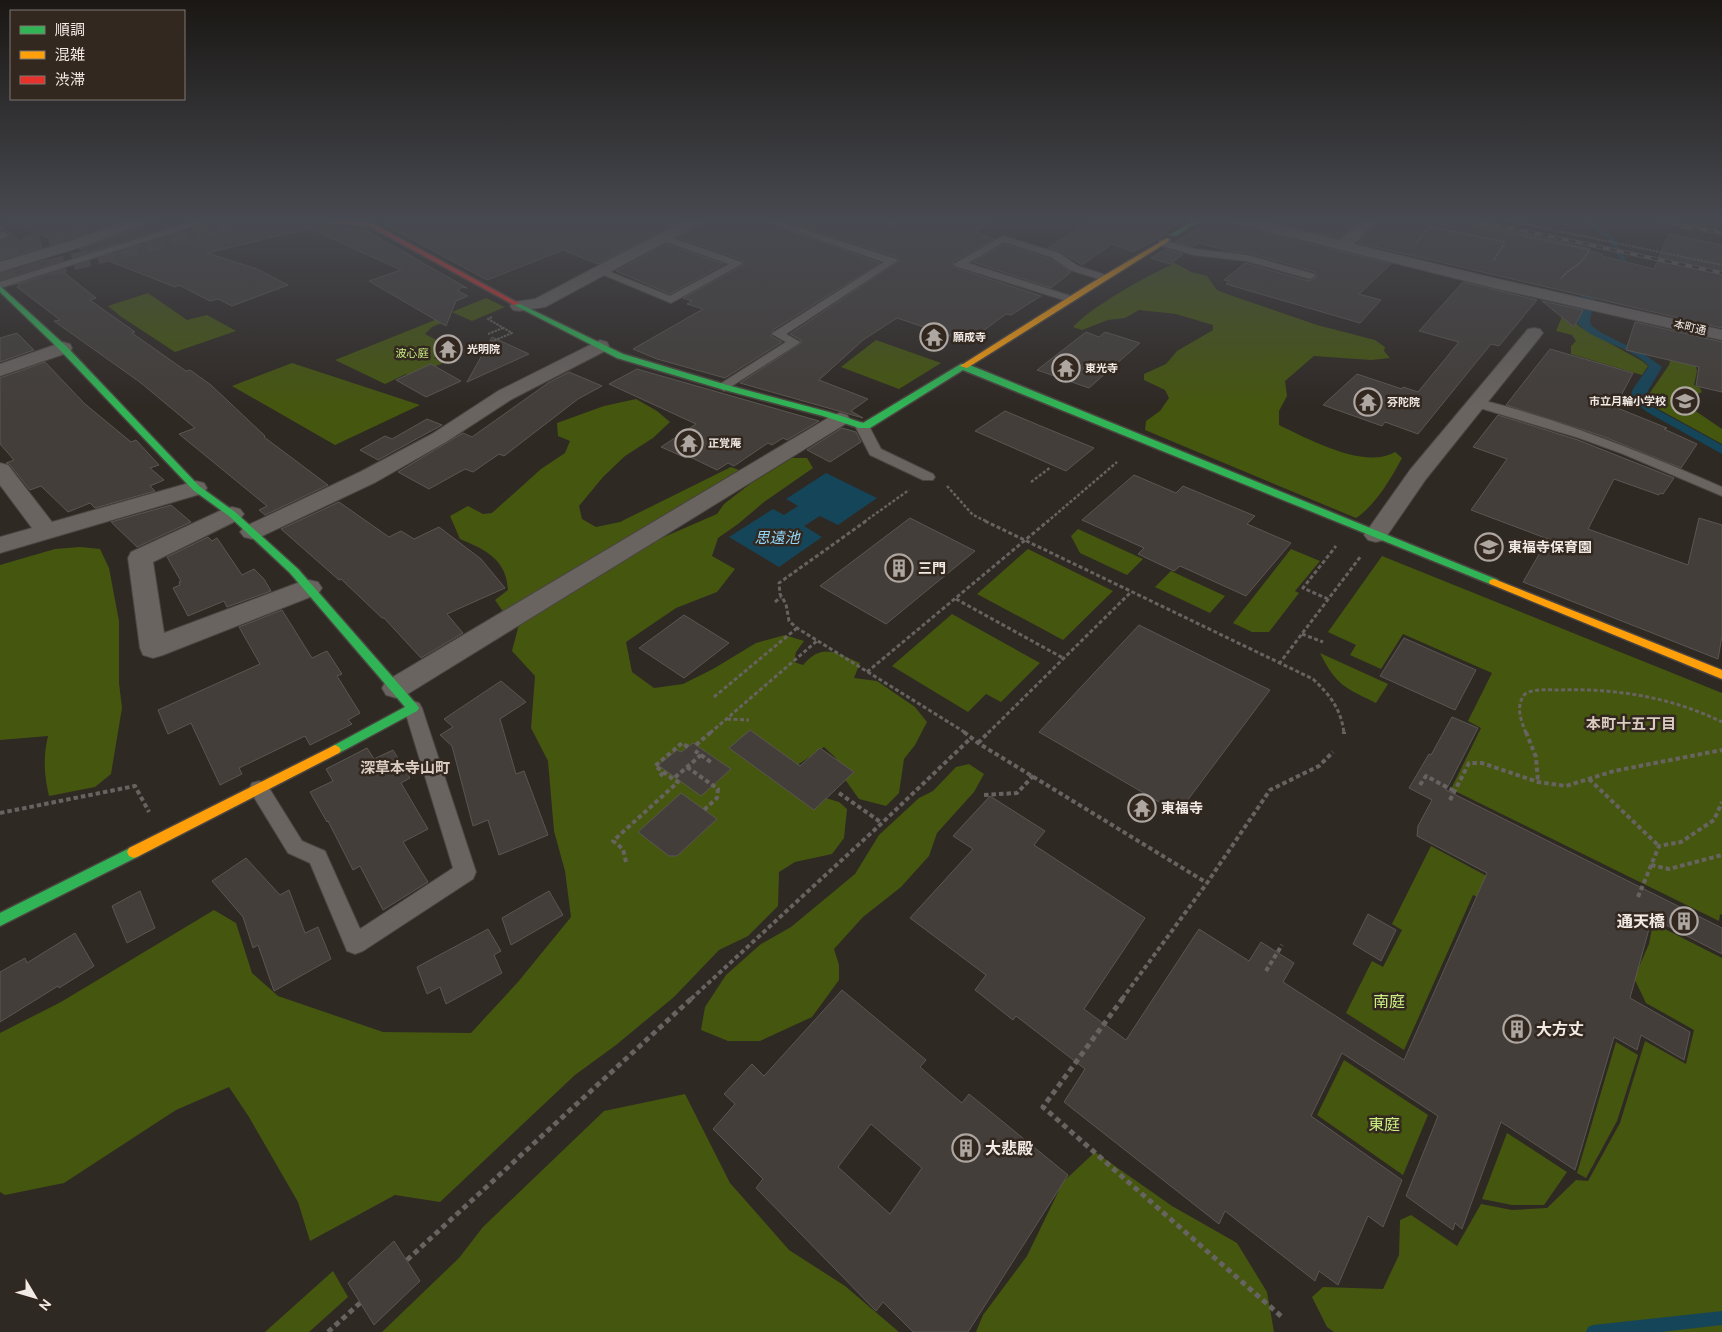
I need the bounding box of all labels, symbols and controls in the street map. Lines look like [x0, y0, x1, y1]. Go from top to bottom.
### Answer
legend [10, 10, 185, 100]
text: 順調 [55, 21, 85, 38]
text: 混雑 [55, 46, 85, 63]
text: 渋滞 [55, 71, 85, 88]
street label: 本町通 [1673, 317, 1707, 337]
temple icon: 願成寺 [919, 322, 949, 352]
place label: 願成寺 [953, 331, 986, 343]
temple icon: 光明院 [433, 334, 463, 364]
place label: 光明院 [467, 343, 500, 355]
park label: 波心庭 [396, 347, 429, 359]
temple icon: 東光寺 [1051, 353, 1081, 383]
place label: 東光寺 [1085, 362, 1118, 374]
school or university icon: 市立月輪小学校 [1670, 386, 1700, 416]
temple icon: 芬陀院 [1353, 387, 1383, 417]
place label: 市立月輪小学校 [1589, 395, 1666, 407]
place label: 芬陀院 [1387, 396, 1420, 408]
temple icon: 正覚庵 [674, 428, 704, 458]
place label: 正覚庵 [708, 437, 742, 449]
water label: 思遠池 [754, 529, 801, 546]
school or university icon: 東福寺保育園 [1474, 532, 1504, 562]
place label: 東福寺保育園 [1508, 539, 1592, 555]
building icon: 三門 [884, 553, 914, 583]
place label: 三門 [918, 560, 946, 576]
district label: 本町十五丁目 [1586, 715, 1676, 732]
district label: 深草本寺山町 [360, 759, 450, 776]
temple icon: 東福寺 [1127, 793, 1157, 823]
place label: 東福寺 [1161, 800, 1203, 816]
building icon: 通天橋 [1669, 906, 1699, 936]
place label: 通天橋 [1617, 912, 1665, 930]
park label: 南庭 [1373, 992, 1405, 1010]
building icon: 大方丈 [1502, 1014, 1532, 1044]
place label: 大方丈 [1536, 1020, 1584, 1038]
park label: 東庭 [1368, 1115, 1400, 1133]
building icon: 大悲殿 [951, 1133, 981, 1163]
place label: 大悲殿 [985, 1139, 1033, 1157]
north arrow [10, 1272, 60, 1322]
text: N [36, 1296, 55, 1314]

